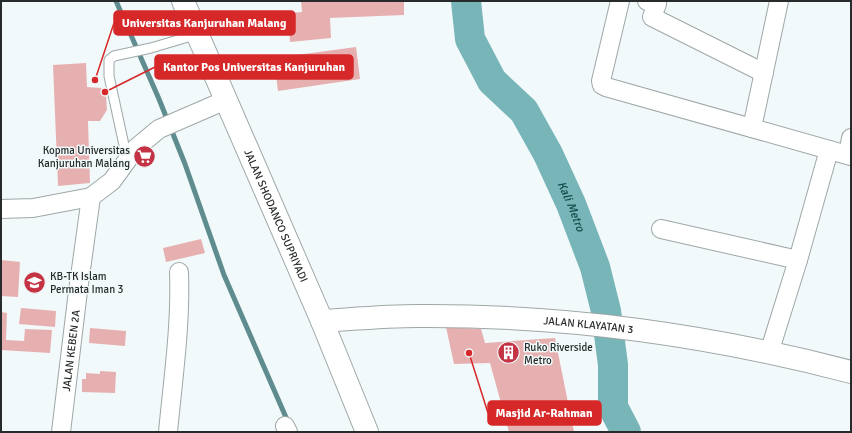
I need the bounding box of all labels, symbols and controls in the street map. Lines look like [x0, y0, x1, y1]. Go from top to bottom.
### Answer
callout: Universitas Kanjuruhan Malang [114, 11, 295, 35]
text: Universitas Kanjuruhan Malang [122, 16, 287, 31]
callout: Kantor Pos Universitas Kanjuruhan [155, 55, 353, 79]
text: Kantor Pos Universitas Kanjuruhan [163, 60, 346, 75]
supermarket icon: Kopma Universitas Kanjuruhan Malang [132, 143, 158, 169]
place label: Kopma Universitas Kanjuruhan Malang [38, 144, 130, 170]
street label: JALAN SHODANCO SUPRIYADI [241, 147, 310, 284]
water label: Kali Metro [554, 179, 588, 234]
school or university icon: KB-TK Islam Permata Iman 3 [22, 269, 48, 295]
place label: KB-TK Islam Permata Iman 3 [50, 270, 124, 296]
street label: JALAN KEBEN 2A [60, 309, 83, 392]
street label: JALAN KLAYATAN 3 [543, 314, 634, 336]
building icon: Ruko Riverside Metro [496, 340, 522, 366]
place label: Ruko Riverside Metro [524, 341, 593, 367]
callout: Masjid Ar-Rahman [488, 401, 601, 425]
text: Masjid Ar-Rahman [495, 406, 593, 421]

